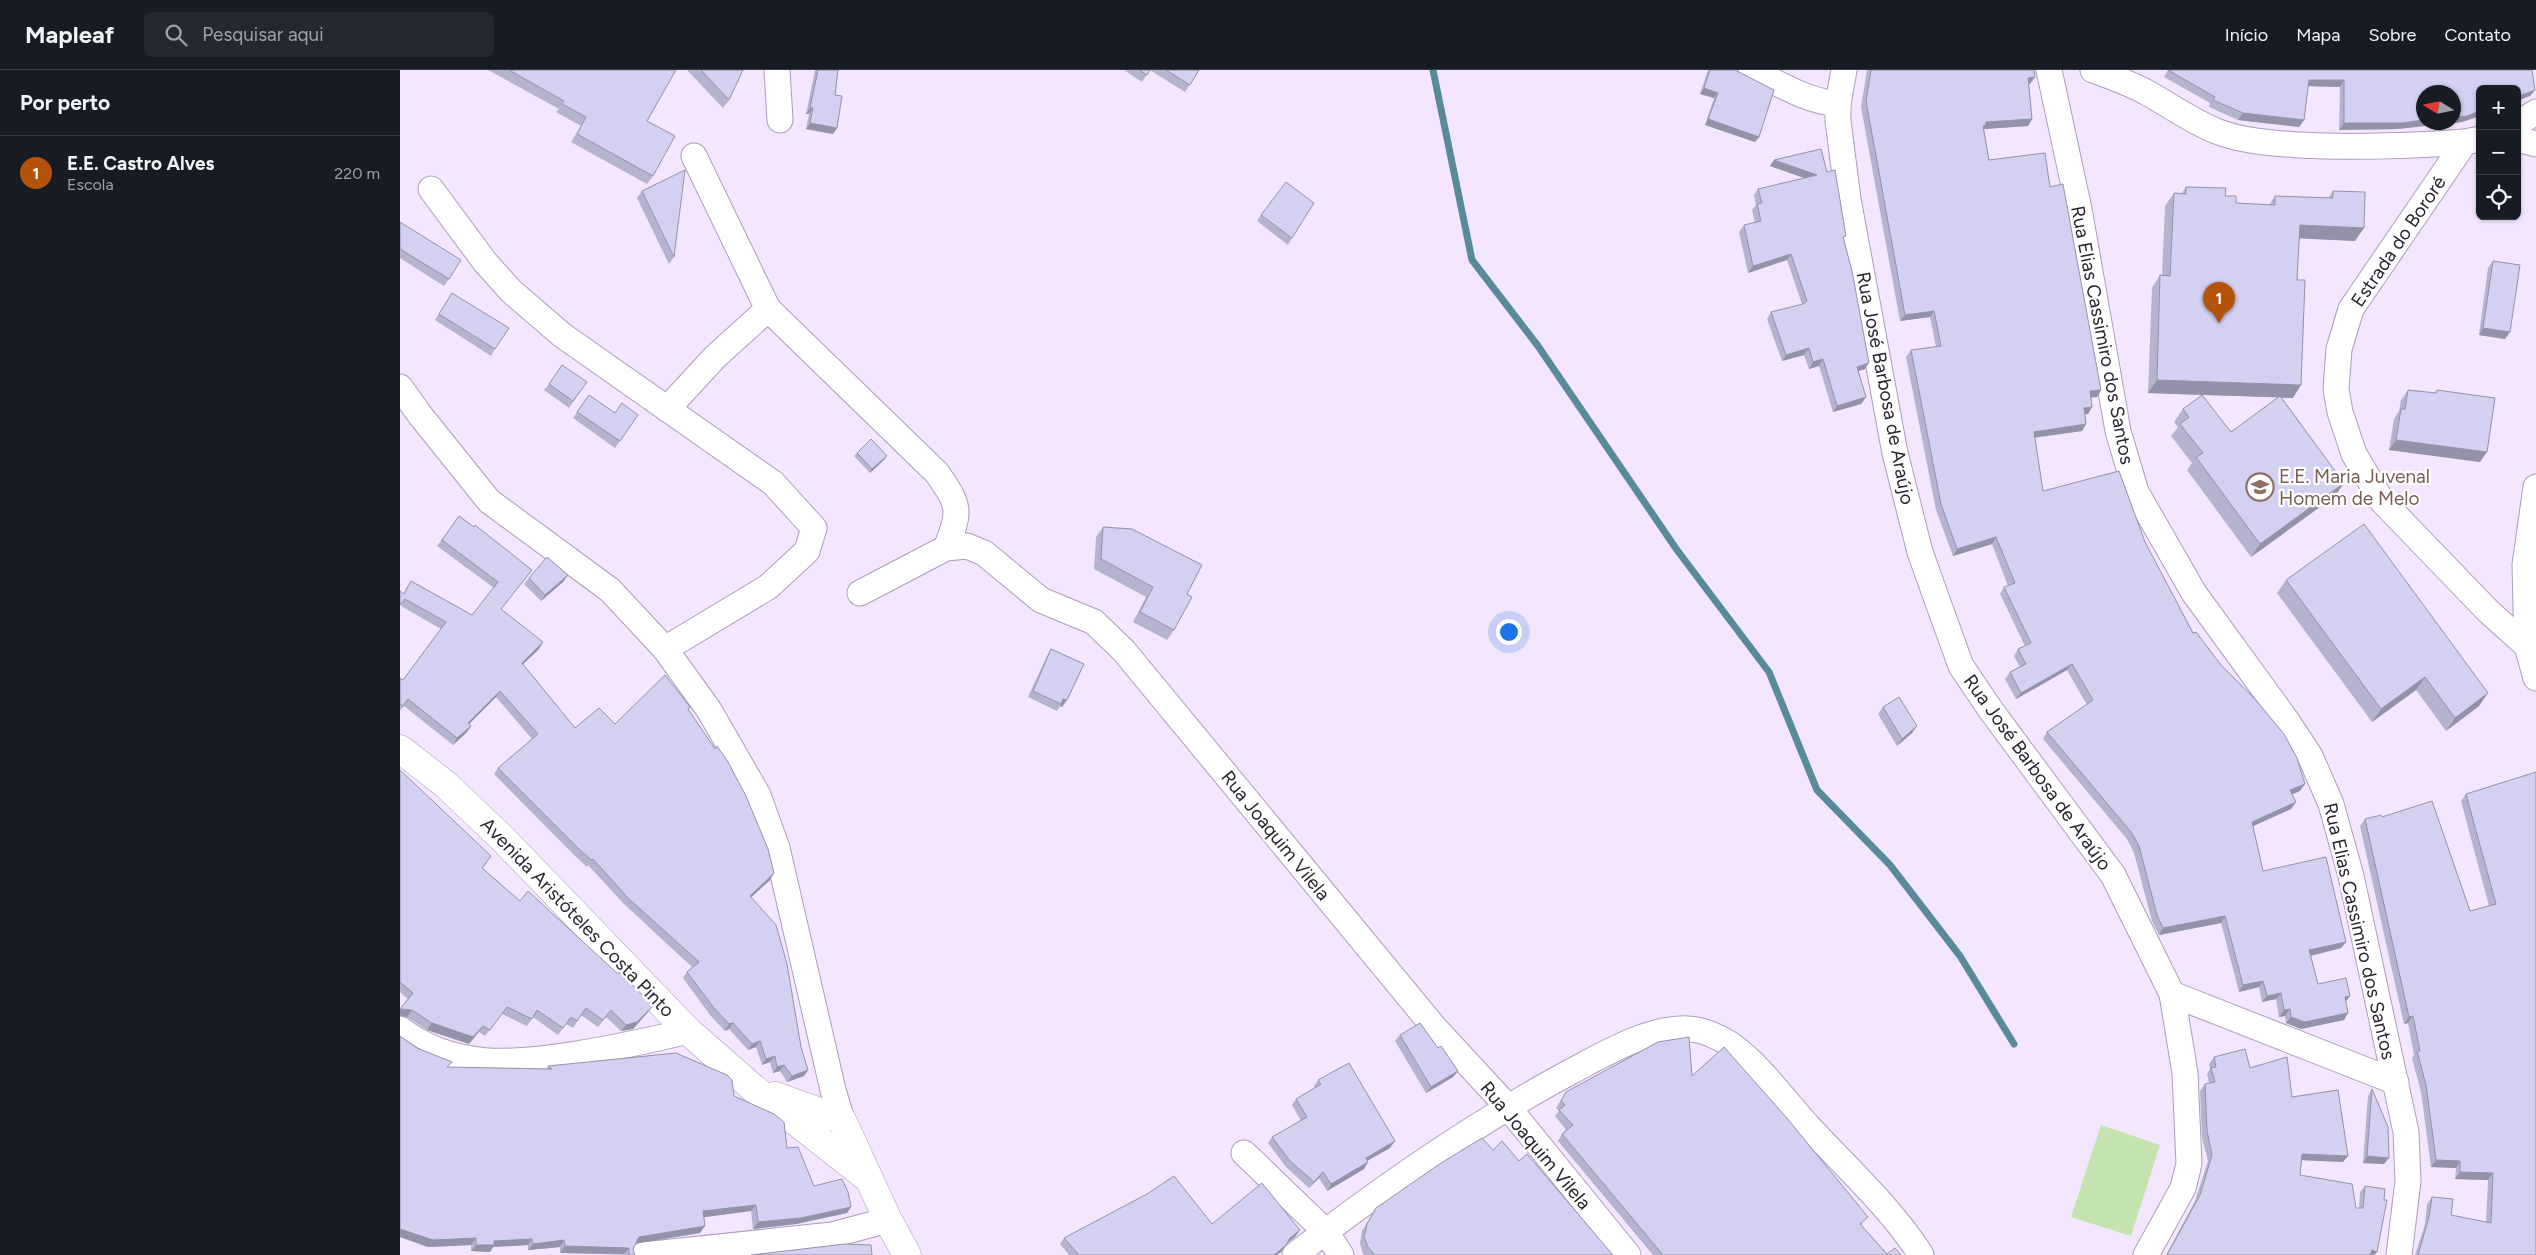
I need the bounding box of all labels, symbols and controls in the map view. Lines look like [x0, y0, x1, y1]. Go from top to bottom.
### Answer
search box [144, 12, 494, 57]
text: Mapleaf [25, 20, 114, 49]
icon: search [162, 21, 190, 49]
text: Pesquisar aqui [202, 23, 324, 46]
text: Início [2225, 24, 2268, 46]
text: Mapa [2296, 24, 2340, 46]
text: Sobre [2368, 24, 2416, 46]
text: Contato [2444, 24, 2511, 46]
north arrow [2416, 85, 2461, 130]
map controls [2476, 85, 2521, 220]
button: + [2476, 85, 2521, 130]
text: Por perto [20, 90, 110, 115]
button: − [2476, 130, 2521, 175]
text: E.E. Castro Alves [67, 152, 214, 175]
text: 1 [33, 164, 39, 183]
text: 220 m [334, 164, 380, 183]
street label: Estrada do Bororé [2346, 172, 2451, 311]
text: Escola [67, 175, 114, 194]
button: locate [2476, 175, 2521, 220]
street label: Rua Elias Cassimiro dos Santos [2066, 204, 2139, 466]
street label: Rua José Barbosa de Araújo [1852, 270, 1919, 506]
pin: 1 [2203, 282, 2235, 323]
place label: E.E. Maria Juvenal Homem de Melo [2279, 465, 2430, 510]
school or university icon: E.E. Maria Juvenal Homem de Melo [2245, 472, 2275, 502]
your location [1496, 619, 1522, 645]
street label: Rua José Barbosa de Araújo [1959, 670, 2116, 875]
street label: Rua Joaquim Vilela [1216, 766, 1335, 905]
street label: Rua Elias Cassimiro dos Santos [2319, 800, 2400, 1062]
street label: Avenida Aristóteles Costa Pinto [476, 813, 679, 1022]
street label: Rua Joaquim Vilela [1475, 1077, 1596, 1214]

